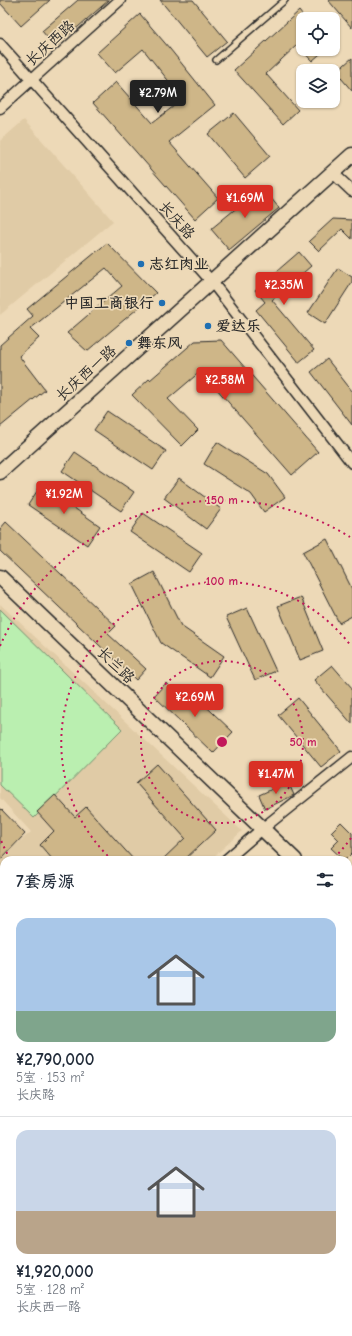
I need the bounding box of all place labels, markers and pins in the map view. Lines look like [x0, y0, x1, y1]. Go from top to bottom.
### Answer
pin: ¥2.79M [125, 80, 191, 114]
pin: ¥1.69M [212, 185, 278, 219]
place label: 志红肉业 [149, 255, 209, 273]
marker: 志红肉业 [136, 259, 146, 269]
pin: ¥2.35M [251, 272, 317, 306]
place label: 中国工商银行 [64, 294, 154, 312]
marker: 中国工商银行 [157, 298, 167, 308]
place label: 爱达乐 [216, 317, 261, 335]
marker: 爱达乐 [203, 321, 213, 331]
place label: 舞东风 [137, 334, 182, 352]
marker: 舞东风 [124, 338, 134, 348]
pin: ¥2.58M [192, 367, 258, 401]
pin: ¥1.92M [31, 481, 97, 515]
pin: ¥2.69M [162, 684, 228, 718]
centre of rings [215, 735, 229, 749]
pin: ¥1.47M [243, 761, 309, 795]

